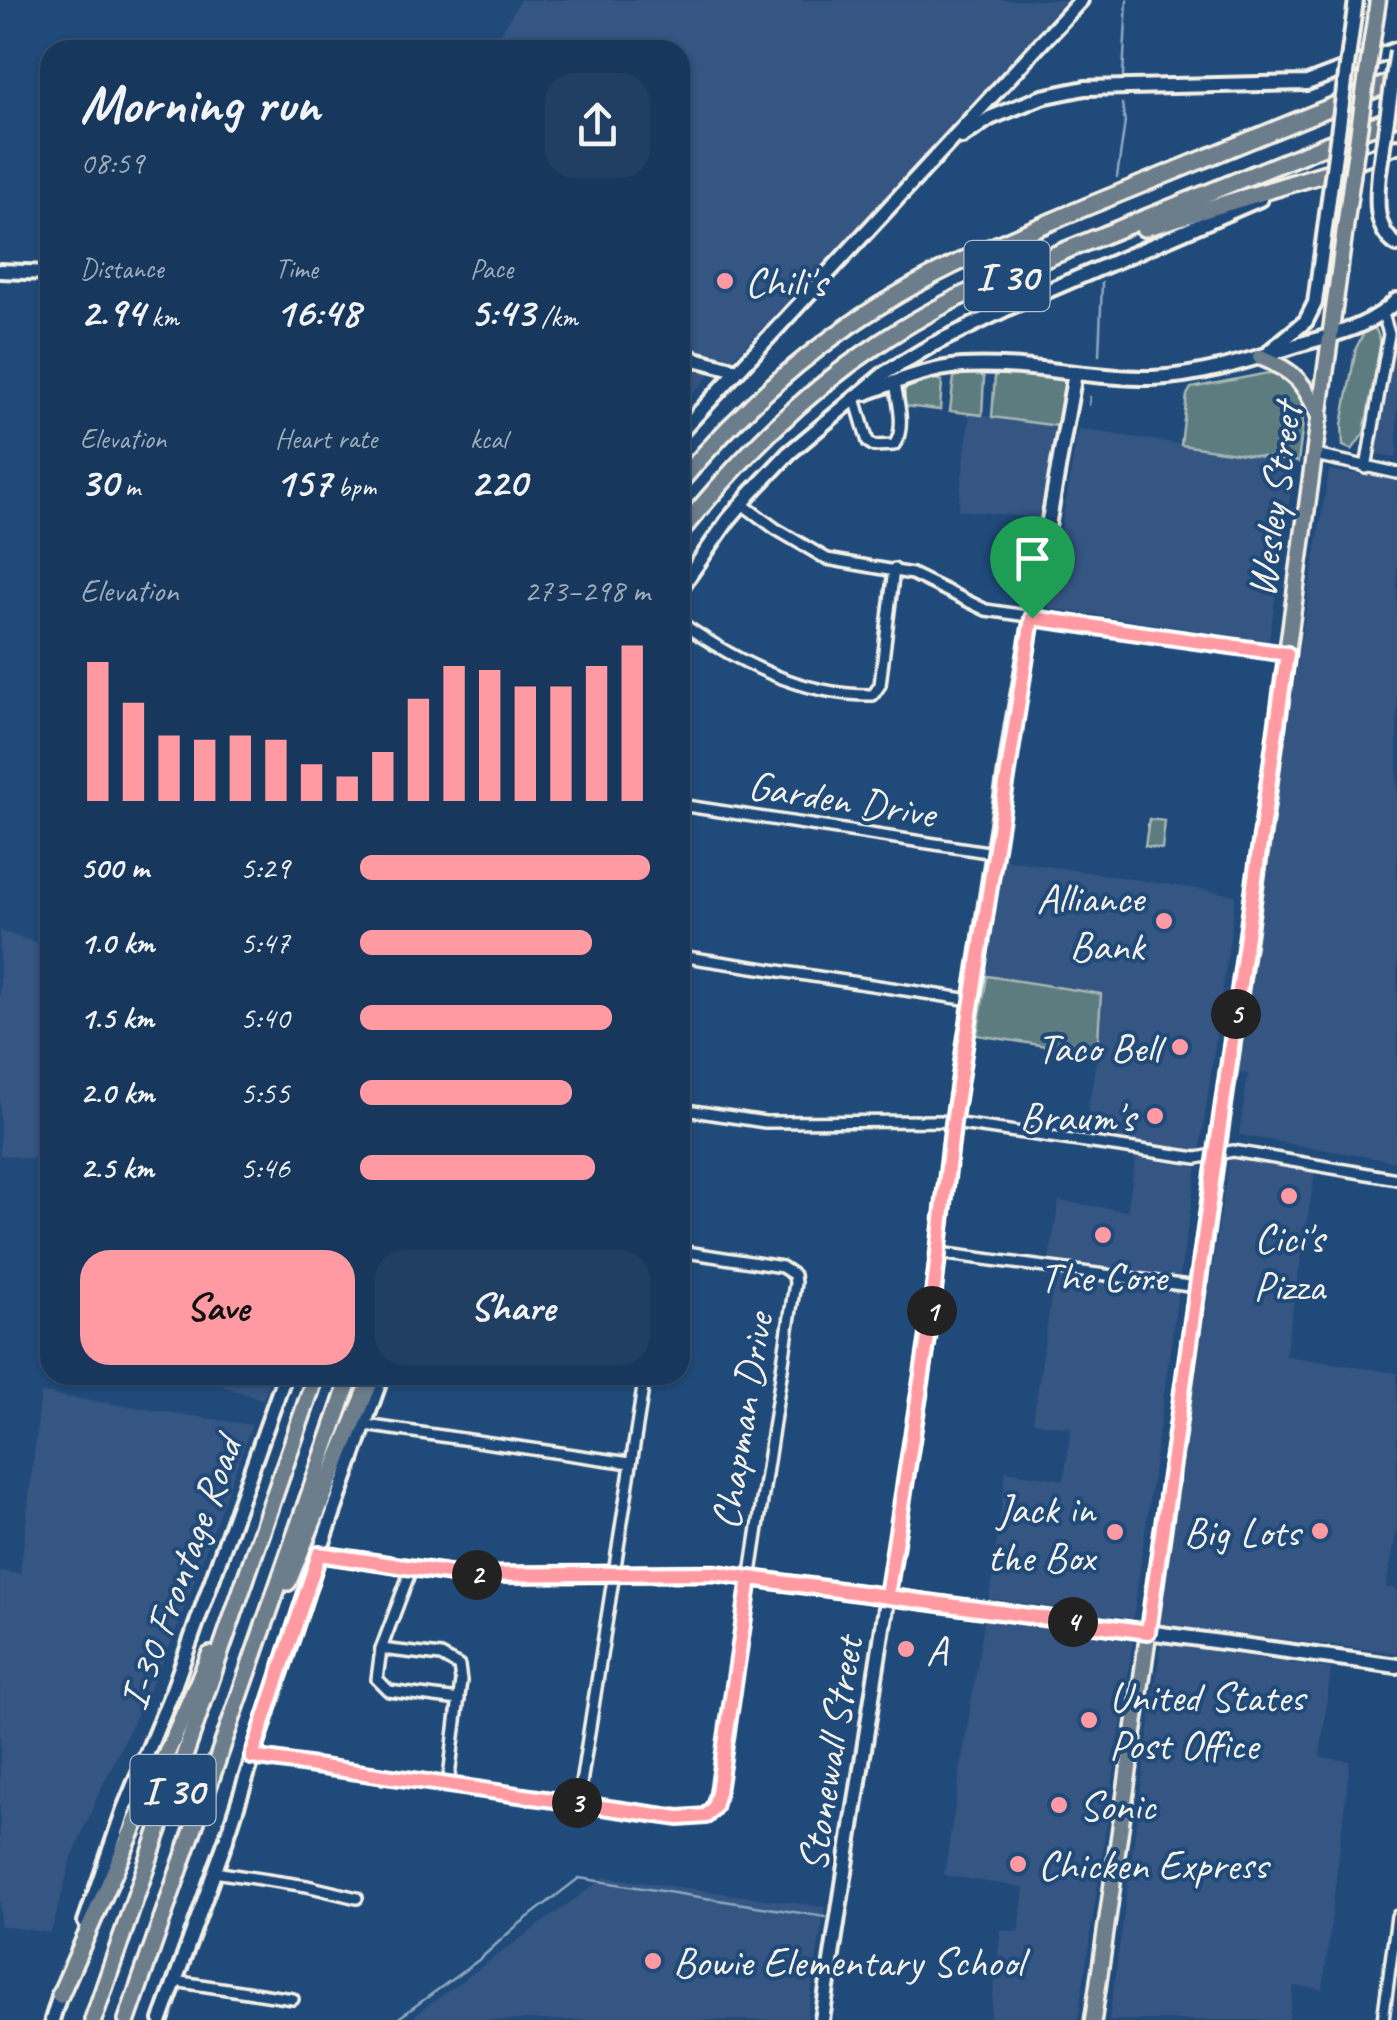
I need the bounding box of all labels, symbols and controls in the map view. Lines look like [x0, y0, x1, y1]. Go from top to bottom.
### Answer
text: Morning run [80, 69, 320, 139]
button: share [545, 73, 650, 178]
text: 08:59 [80, 142, 144, 183]
road number: I 30 [964, 241, 1050, 311]
text: Distance [80, 251, 164, 286]
text: Time [275, 251, 318, 286]
text: Pace [470, 251, 513, 286]
place label: Chili's [745, 256, 830, 309]
marker: Chili's [714, 270, 736, 292]
text: 2.94 [80, 286, 145, 339]
text: 16:48 [275, 286, 360, 339]
text: 5:43 [470, 286, 534, 339]
text: km [145, 299, 179, 334]
text: /km [534, 299, 578, 334]
street label: Wesley Street [1235, 395, 1315, 601]
text: Elevation [80, 421, 166, 456]
text: Heart rate [275, 421, 377, 456]
text: kcal [470, 421, 507, 456]
text: 30 [80, 456, 118, 509]
text: 157 [275, 456, 331, 509]
text: 220 [470, 456, 527, 509]
text: m [118, 469, 140, 504]
text: bpm [331, 469, 376, 504]
pin [990, 516, 1075, 619]
icon: arrive [1005, 531, 1060, 586]
text: Elevation [80, 570, 178, 611]
text: 273–298 m [524, 570, 650, 611]
street label: Garden Drive [745, 759, 942, 841]
text: 500 m [80, 847, 149, 888]
text: 5:29 [240, 847, 290, 888]
place label: Alliance Bank [1037, 872, 1147, 973]
marker: Alliance Bank [1153, 910, 1175, 932]
text: 1.0 km [80, 922, 154, 963]
text: 5:47 [240, 922, 290, 963]
pin: 5 [1211, 989, 1261, 1039]
text: 5 [1230, 996, 1242, 1031]
text: 1.5 km [80, 997, 154, 1038]
text: 5:40 [240, 997, 290, 1038]
place label: Taco Bell [1037, 1022, 1167, 1075]
marker: Taco Bell [1169, 1036, 1191, 1058]
text: 2.0 km [80, 1072, 154, 1113]
text: 5:55 [240, 1072, 290, 1113]
place label: Braum's [1019, 1091, 1139, 1144]
marker: Braum's [1144, 1105, 1166, 1127]
text: 2.5 km [80, 1147, 154, 1188]
text: 5:46 [240, 1147, 290, 1188]
marker: Cici's Pizza [1278, 1185, 1300, 1207]
place label: Cici's Pizza [1253, 1212, 1328, 1313]
marker: The Core [1092, 1224, 1114, 1246]
button: Save [80, 1250, 355, 1365]
button: Share [375, 1250, 650, 1365]
place label: The Core [1039, 1251, 1169, 1304]
pin: 1 [907, 1286, 957, 1336]
text: 1 [926, 1293, 938, 1328]
street label: Chapman Drive [699, 1306, 786, 1533]
street label: I-30 Frontage Road [107, 1424, 256, 1717]
place label: Jack in the Box [987, 1483, 1098, 1584]
place label: Big Lots [1184, 1506, 1304, 1559]
marker: Big Lots [1309, 1520, 1331, 1542]
marker: Jack in the Box [1104, 1521, 1126, 1543]
pin: 2 [452, 1550, 502, 1600]
text: 2 [471, 1557, 483, 1592]
pin: 4 [1048, 1597, 1098, 1647]
text: 4 [1067, 1604, 1079, 1639]
place label: A [926, 1624, 949, 1677]
street label: Stonewall Street [786, 1629, 876, 1875]
marker: A [895, 1638, 917, 1660]
place label: United States Post Office [1109, 1671, 1308, 1772]
marker: United States Post Office [1078, 1709, 1100, 1731]
road number: I 30 [130, 1755, 216, 1825]
pin: 3 [552, 1778, 602, 1828]
place label: Sonic [1079, 1780, 1158, 1833]
text: 3 [571, 1785, 583, 1820]
marker: Sonic [1048, 1794, 1070, 1816]
place label: Chicken Express [1038, 1839, 1272, 1892]
marker: Chicken Express [1007, 1853, 1029, 1875]
place label: Bowie Elementary School [673, 1936, 1030, 1989]
marker: Bowie Elementary School [642, 1950, 664, 1972]

